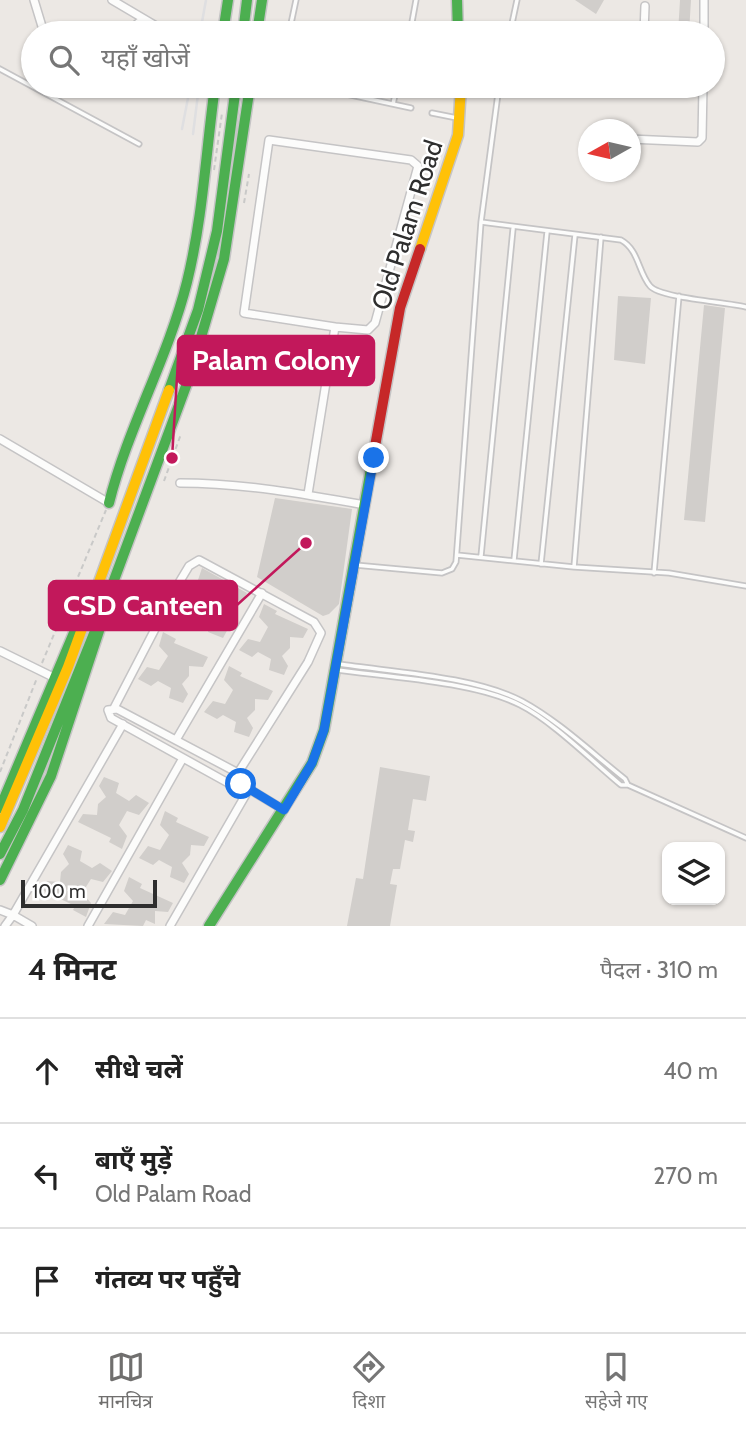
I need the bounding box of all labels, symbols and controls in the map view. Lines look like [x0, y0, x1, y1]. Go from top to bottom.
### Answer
search box [21, 21, 725, 98]
icon: search [45, 41, 83, 79]
text: यहाँ खोजें [101, 42, 190, 74]
north arrow [578, 119, 641, 182]
street label: Old Palam Road [364, 136, 450, 314]
callout: Palam Colony [178, 336, 374, 385]
text: Palam Colony [192, 343, 360, 377]
route end [358, 442, 389, 473]
callout: CSD Canteen [49, 581, 237, 630]
text: CSD Canteen [63, 588, 223, 622]
route start [225, 768, 256, 799]
map controls [662, 842, 725, 905]
button: layers [662, 842, 725, 905]
scale bar [21, 877, 158, 909]
text: 100 m [32, 880, 86, 903]
text: 4 मिनट [28, 951, 116, 988]
text: पैदल · 310 m [600, 956, 718, 984]
icon: ahead [28, 1052, 66, 1090]
text: सीधे चलें [95, 1053, 183, 1085]
text: 40 m [663, 1057, 718, 1085]
text: बाएँ मुड़ें [95, 1144, 172, 1176]
icon: left [28, 1157, 66, 1195]
text: 270 m [653, 1162, 718, 1190]
text: Old Palam Road [95, 1180, 251, 1208]
icon: arrive [28, 1262, 66, 1300]
text: गंतव्य पर पहुँचे [95, 1263, 240, 1295]
tab: मानचित्र [99, 1348, 153, 1416]
tab: दिशा [350, 1348, 388, 1416]
tab: सहेजे गए [585, 1348, 647, 1416]

